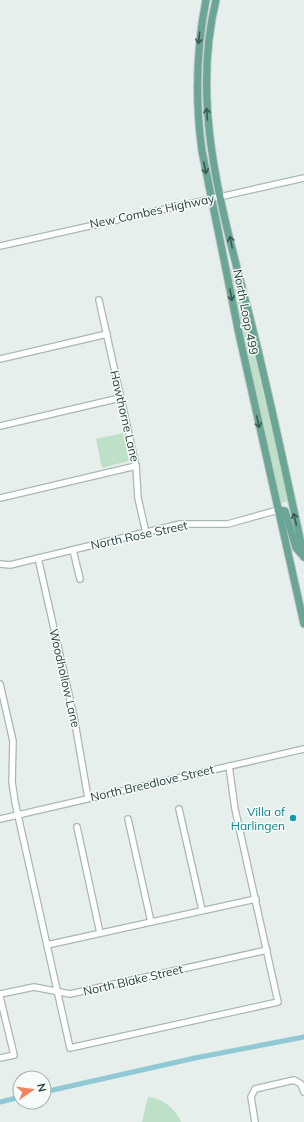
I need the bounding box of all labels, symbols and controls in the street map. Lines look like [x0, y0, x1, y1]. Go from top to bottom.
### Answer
one-way arrow [196, 31, 203, 44]
one-way arrow [204, 108, 211, 121]
one-way arrow [201, 161, 209, 174]
street label: New Combes Highway [88, 190, 216, 232]
one-way arrow [227, 236, 235, 249]
street label: North Loop 499 [230, 268, 262, 356]
one-way arrow [227, 288, 235, 301]
street label: Hawthorne Lane [107, 369, 143, 463]
one-way arrow [255, 415, 263, 428]
one-way arrow [291, 512, 299, 525]
street label: North Rose Street [89, 517, 189, 553]
street label: Woodhollow Lane [46, 627, 84, 729]
street label: North Breedlove Street [89, 761, 215, 805]
place label: Villa of Harlingen [231, 804, 286, 833]
marker: Villa of Harlingen [288, 813, 298, 823]
street label: North Blake Street [82, 961, 184, 999]
north arrow [12, 1070, 52, 1110]
text: N [34, 1082, 49, 1093]

